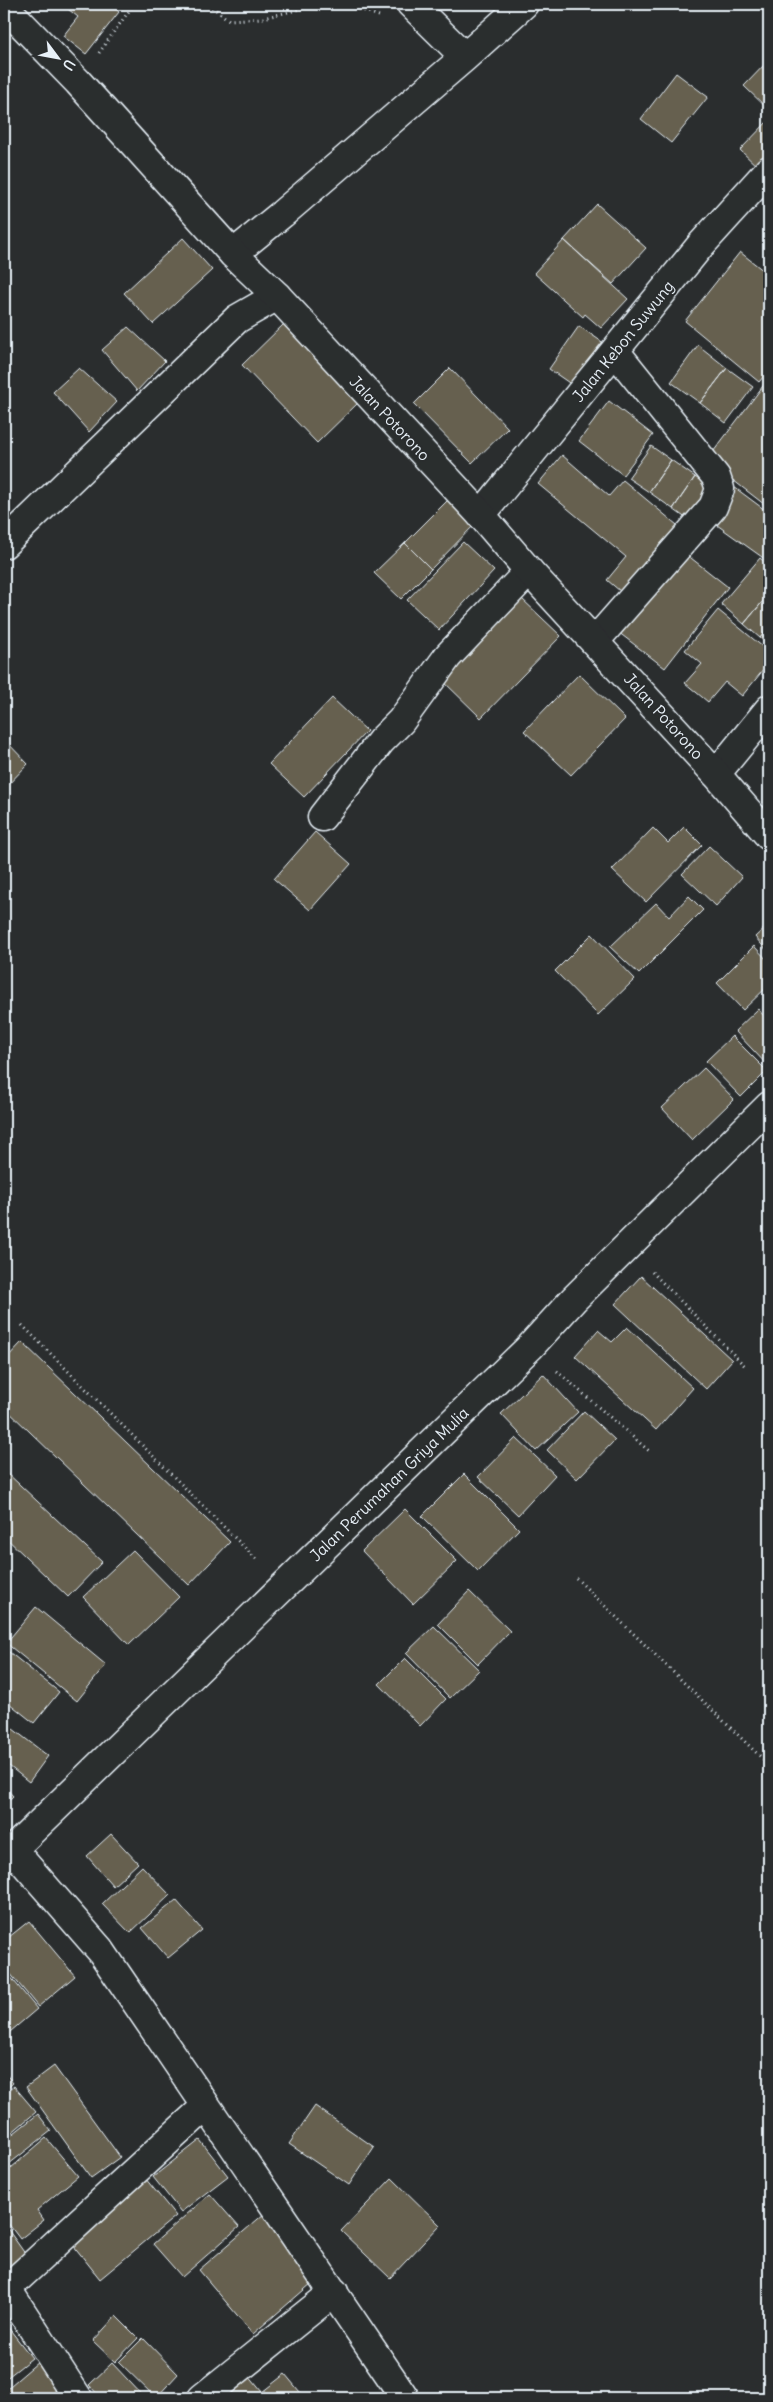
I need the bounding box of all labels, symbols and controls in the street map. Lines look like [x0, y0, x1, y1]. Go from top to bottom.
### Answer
north arrow [32, 32, 82, 82]
text: U [59, 56, 79, 74]
street label: Jalan Kebon Suwung [568, 276, 678, 406]
street label: Jalan Potorono [345, 371, 435, 465]
street label: Jalan Potorono [620, 669, 708, 763]
street label: Jalan Perumahan Griya Mulia [305, 1403, 473, 1565]

